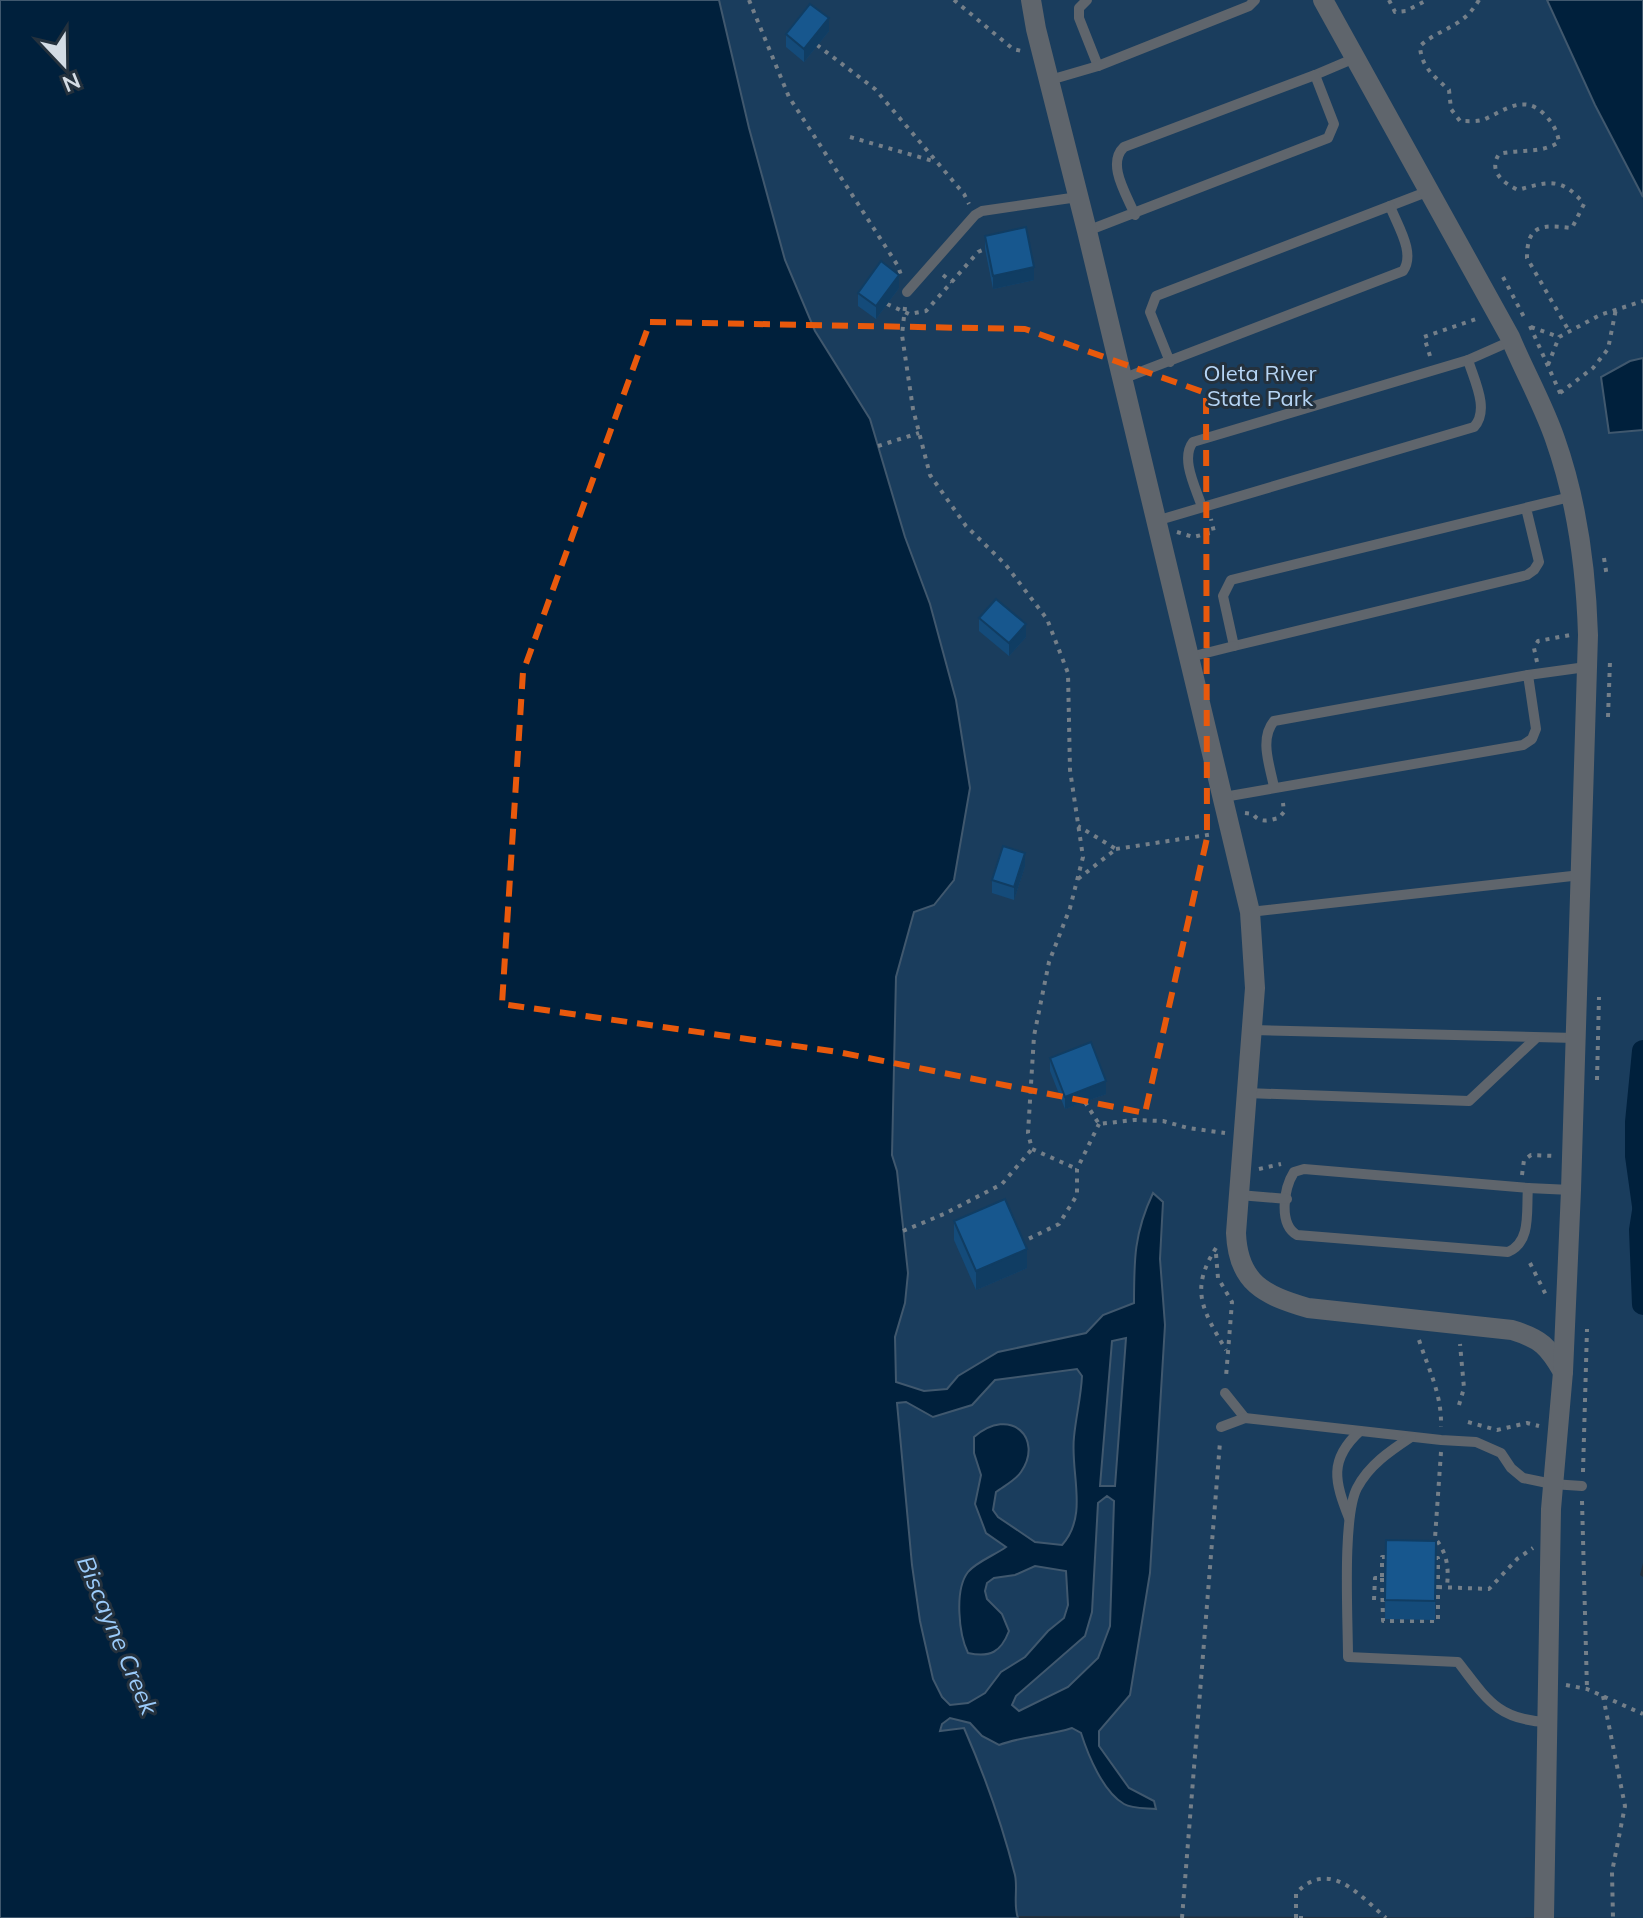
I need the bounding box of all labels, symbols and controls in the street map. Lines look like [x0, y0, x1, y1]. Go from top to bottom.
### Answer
north arrow [24, 24, 104, 104]
text: N [59, 66, 84, 99]
park label: Oleta River State Park [1204, 359, 1316, 412]
water label: Biscayne Creek [71, 1551, 165, 1719]

